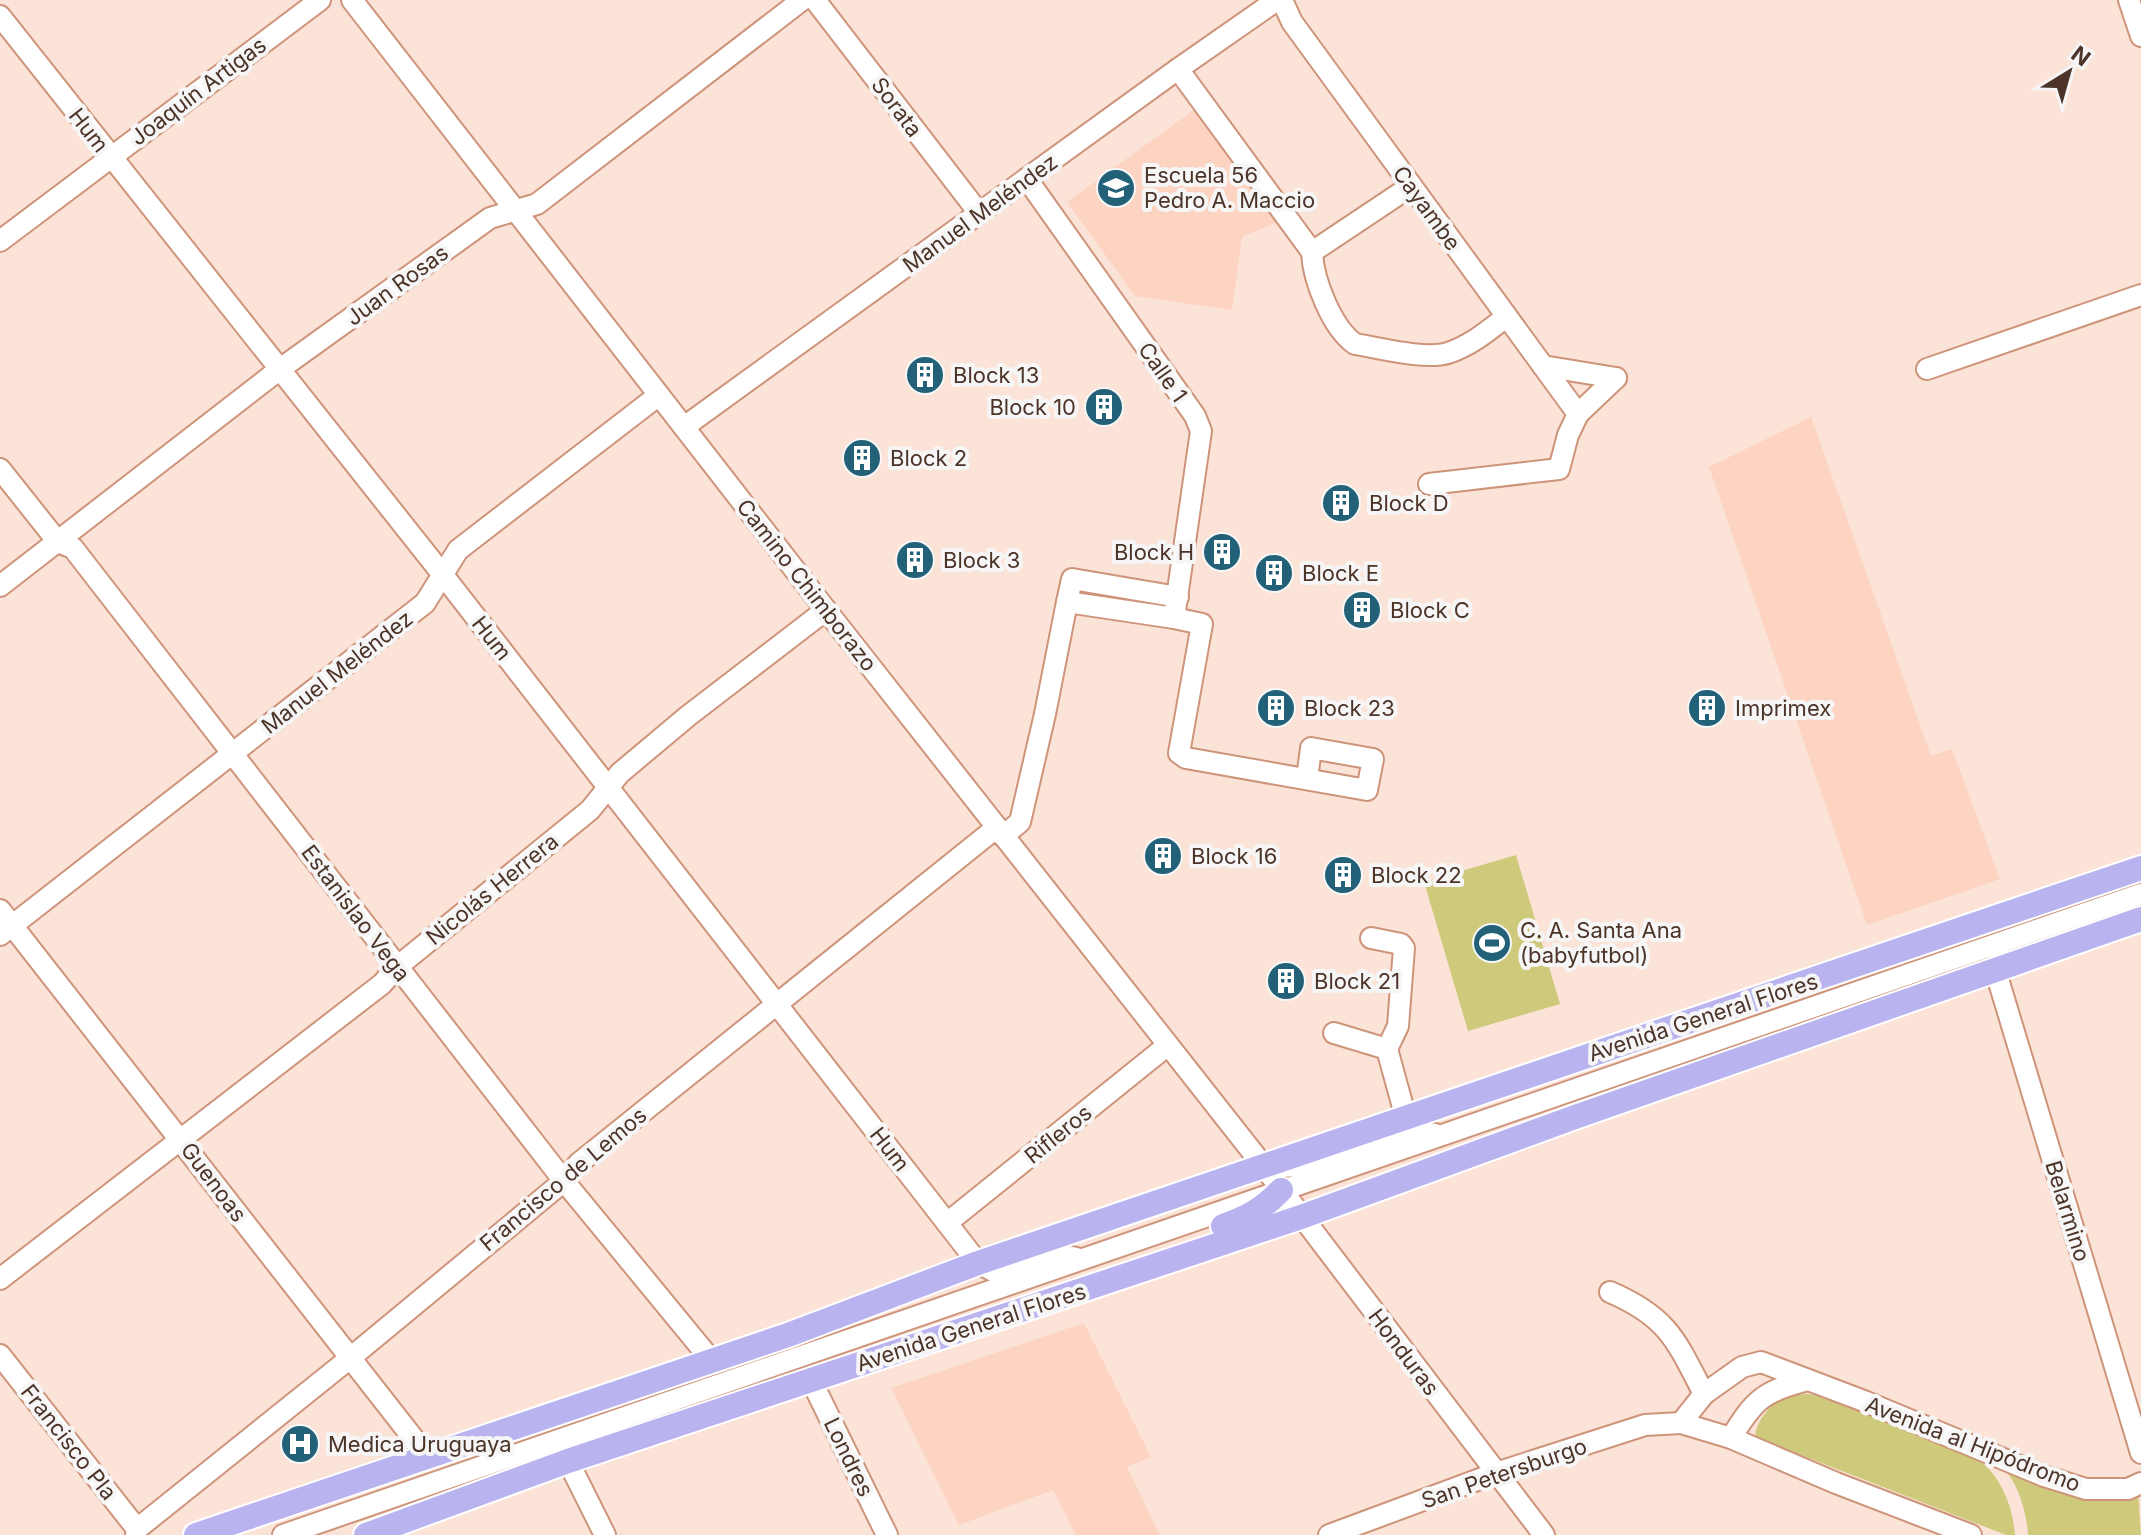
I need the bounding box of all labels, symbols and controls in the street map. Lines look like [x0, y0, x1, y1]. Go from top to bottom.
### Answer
street label: Joaquín Artigas [125, 32, 271, 150]
north arrow [2029, 32, 2109, 112]
text: N [2067, 41, 2096, 71]
street label: Sorata [866, 72, 928, 142]
street label: Hum [64, 103, 114, 157]
street label: Manuel Meléndez [898, 148, 1062, 278]
street label: Cayambe [1388, 161, 1466, 255]
place label: Escuela 56 Pedro A. Maccio [1144, 162, 1315, 213]
school or university icon: Escuela 56 Pedro A. Maccio [1095, 167, 1137, 209]
street label: Juan Rosas [341, 239, 453, 331]
street label: Calle 1 [1133, 337, 1193, 407]
building icon: Block 13 [904, 354, 946, 396]
place label: Block 13 [953, 362, 1039, 388]
building icon: Block 10 [1083, 386, 1125, 428]
place label: Block 10 [989, 394, 1076, 420]
building icon: Block 2 [841, 437, 883, 479]
place label: Block 2 [890, 445, 967, 471]
building icon: Block D [1320, 482, 1362, 524]
place label: Block D [1369, 490, 1449, 516]
street label: Camino Chimborazo [732, 494, 882, 676]
building icon: Block H [1201, 531, 1243, 573]
building icon: Block 3 [894, 539, 936, 581]
place label: Block H [1114, 539, 1194, 565]
place label: Block 3 [943, 547, 1020, 573]
building icon: Block E [1253, 552, 1295, 594]
place label: Block E [1302, 560, 1379, 586]
building icon: Block C [1341, 589, 1383, 631]
place label: Block C [1390, 597, 1470, 623]
street label: Manuel Meléndez [256, 605, 418, 739]
street label: Hum [467, 611, 517, 665]
building icon: Block 23 [1255, 687, 1297, 729]
building icon: Imprimex [1686, 687, 1728, 729]
place label: Block 23 [1304, 695, 1395, 721]
place label: Imprimex [1735, 695, 1831, 721]
street label: Nicolás Herrera [421, 828, 563, 950]
building icon: Block 16 [1142, 835, 1184, 877]
street label: Estanislao Vega [296, 840, 416, 986]
place label: Block 16 [1191, 843, 1277, 869]
building icon: Block 22 [1322, 854, 1364, 896]
place label: Block 22 [1371, 862, 1462, 888]
place label: C. A. Santa Ana (babyfutbol) [1520, 917, 1682, 968]
sports icon: C. A. Santa Ana (babyfutbol) [1471, 922, 1513, 964]
building icon: Block 21 [1265, 960, 1307, 1002]
place label: Block 21 [1314, 968, 1400, 994]
street label: Avenida General Flores [1585, 968, 1821, 1066]
street label: Rifleros [1019, 1099, 1097, 1169]
street label: Francisco de Lemos [474, 1102, 652, 1256]
street label: Hum [865, 1122, 915, 1176]
street label: Guenoas [176, 1137, 252, 1227]
street label: Belarmino [2040, 1157, 2096, 1265]
street label: Avenida General Flores [853, 1278, 1089, 1376]
street label: Honduras [1363, 1304, 1445, 1400]
street label: Francisco Pla [16, 1379, 122, 1505]
street label: Avenida al Hipódromo [1862, 1391, 2084, 1497]
street label: Londres [819, 1413, 879, 1501]
hospital icon: Medica Uruguaya [279, 1423, 321, 1465]
place label: Medica Uruguaya [328, 1431, 512, 1457]
street label: San Petersburgo [1418, 1433, 1590, 1513]

